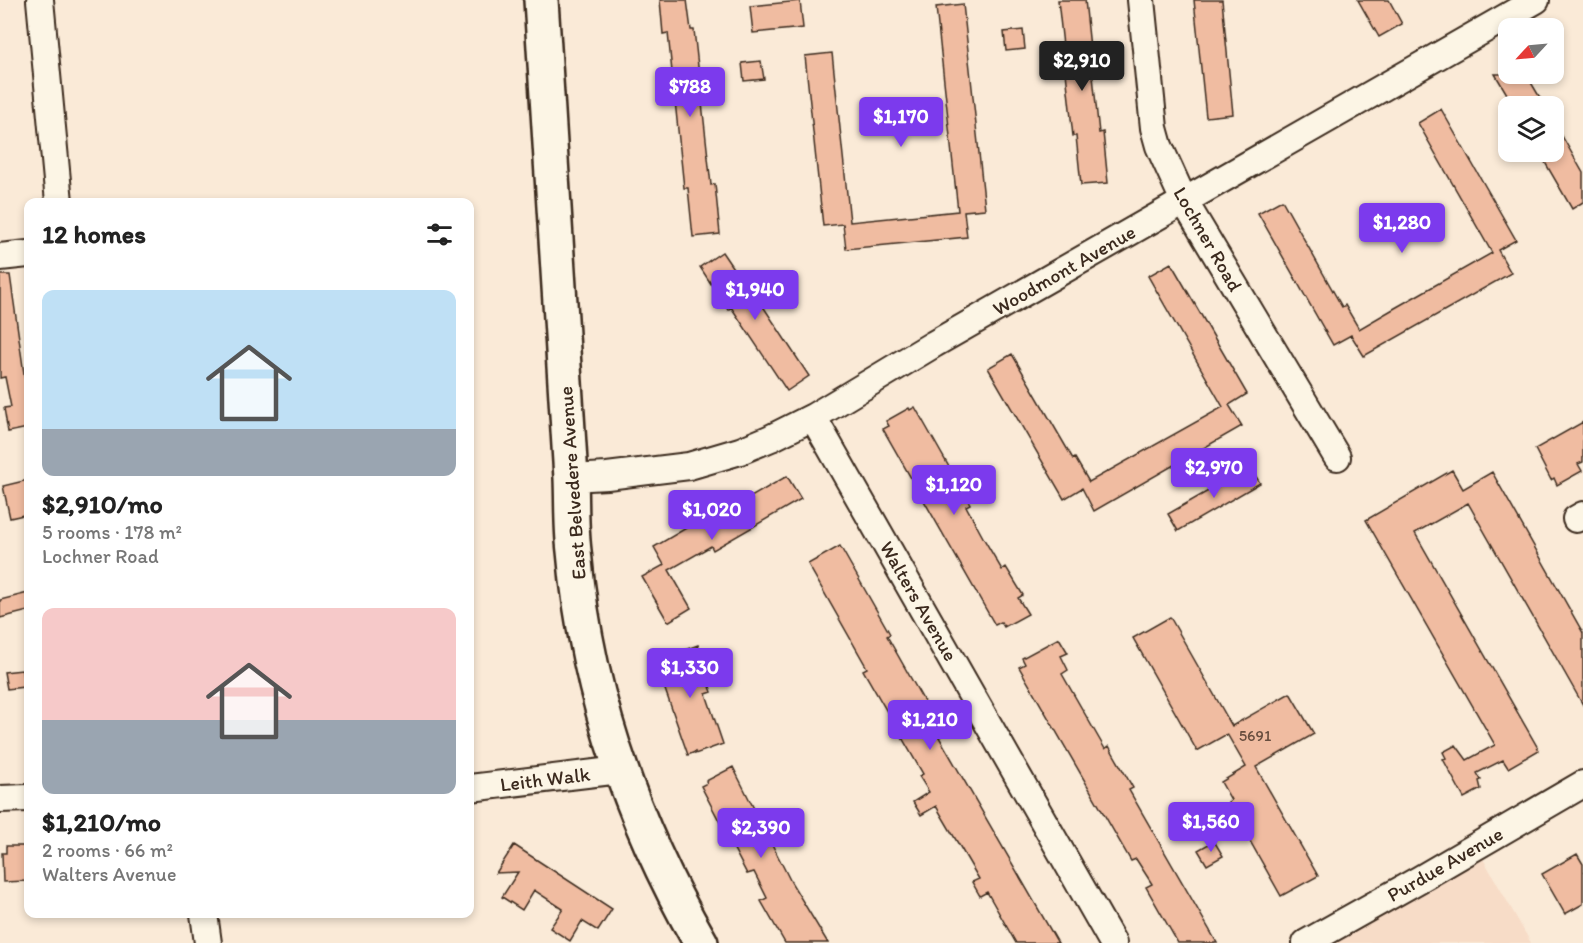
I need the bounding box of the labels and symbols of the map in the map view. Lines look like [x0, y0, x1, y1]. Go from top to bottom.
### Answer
north arrow [1498, 18, 1564, 84]
pin: $2,910 [1033, 41, 1131, 92]
pin: $788 [654, 67, 726, 118]
pin: $1,170 [852, 97, 950, 148]
street label: Lochner Road [1168, 183, 1248, 296]
pin: $1,280 [1353, 203, 1451, 254]
street label: Woodmont Avenue [988, 219, 1140, 321]
pin: $1,940 [706, 270, 804, 321]
street label: East Belvedere Avenue [553, 385, 591, 581]
pin: $2,970 [1165, 448, 1263, 499]
pin: $1,120 [905, 465, 1003, 516]
pin: $1,020 [663, 490, 761, 541]
street label: Walters Avenue [875, 537, 963, 665]
pin: $1,330 [641, 648, 739, 699]
pin: $1,210 [881, 700, 979, 751]
house number: 5691 [1239, 726, 1272, 745]
street label: Leith Walk [499, 761, 592, 796]
pin: $1,560 [1162, 802, 1260, 853]
pin: $2,390 [712, 808, 810, 859]
street label: Purdue Avenue [1383, 821, 1507, 907]

